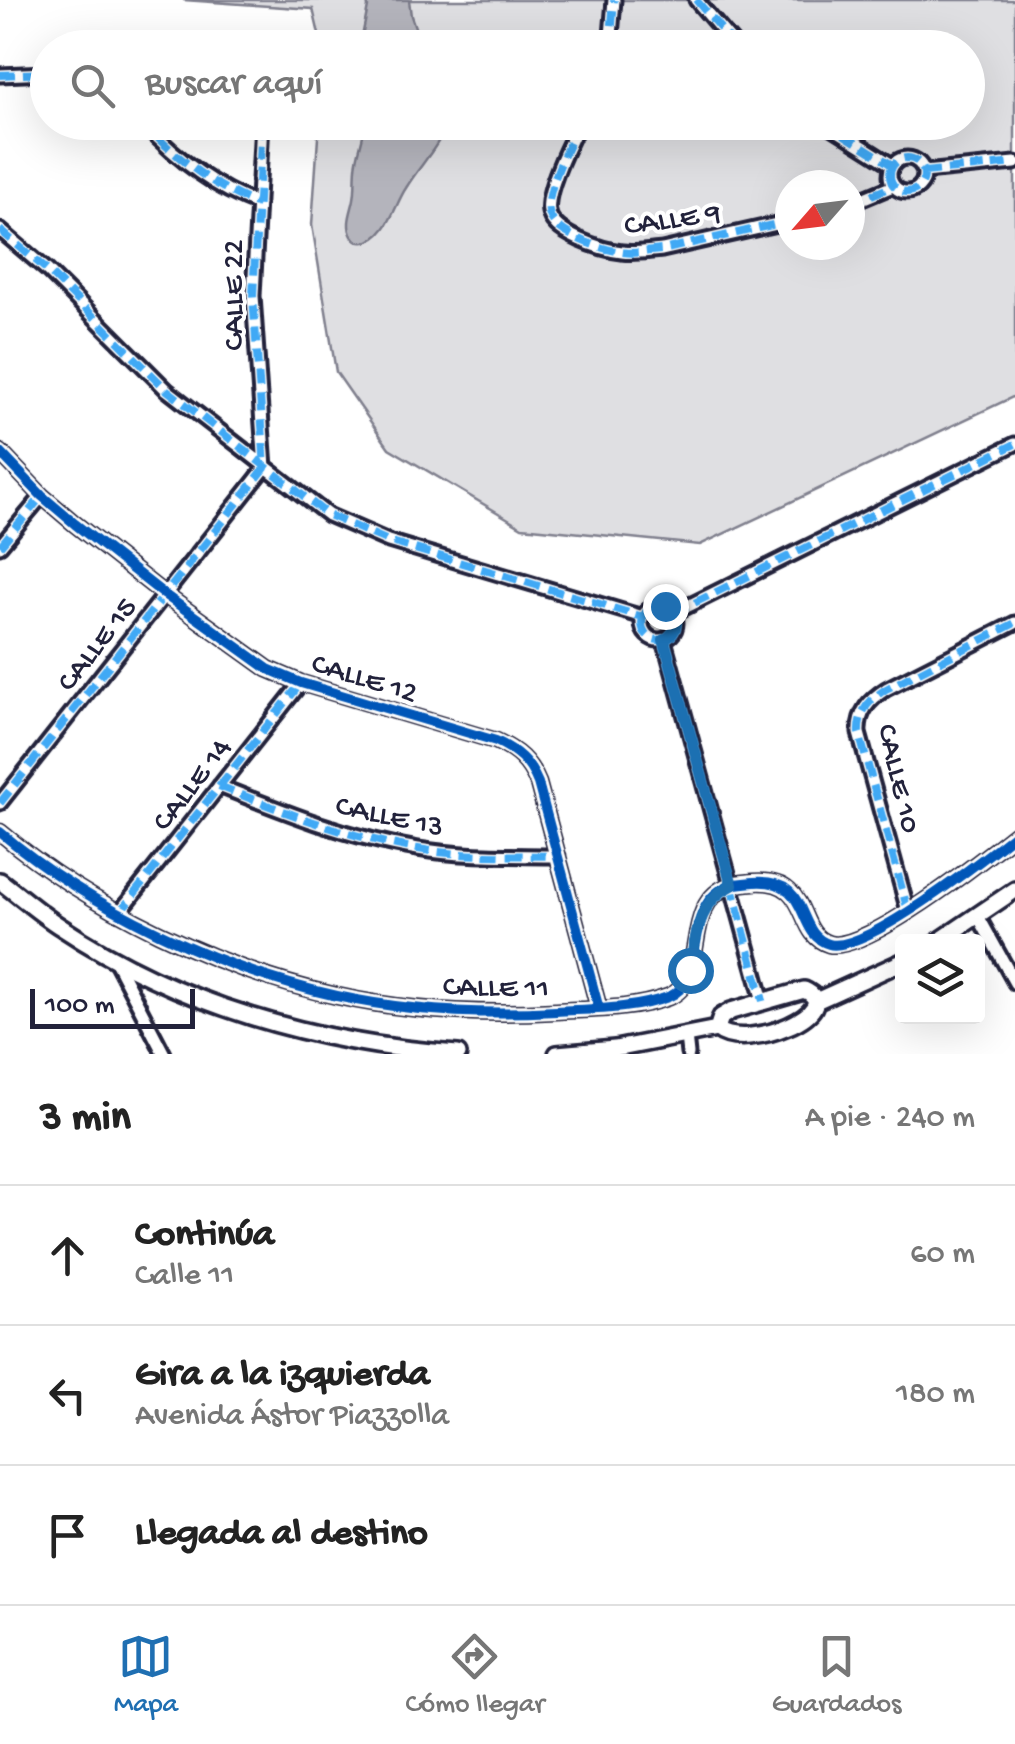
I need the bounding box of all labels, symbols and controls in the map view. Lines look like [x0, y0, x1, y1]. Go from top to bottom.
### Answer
search box [30, 30, 985, 140]
icon: search [65, 58, 120, 113]
text: Buscar aquí [145, 63, 323, 107]
north arrow [775, 170, 865, 260]
street label: CALLE 9 [622, 197, 723, 246]
street label: CALLE 22 [219, 239, 254, 351]
route end [643, 584, 689, 630]
street label: CALLE 15 [51, 592, 146, 700]
street label: CALLE 12 [307, 648, 421, 713]
street label: CALLE 10 [867, 721, 926, 837]
street label: CALLE 14 [146, 732, 241, 839]
street label: CALLE 13 [332, 790, 446, 847]
map controls [895, 934, 985, 1024]
button: layers [895, 934, 985, 1024]
route start [668, 948, 714, 994]
street label: CALLE 11 [443, 971, 549, 1008]
scale bar [30, 984, 195, 1028]
text: 100 m [45, 990, 115, 1023]
text: 3 min [40, 1095, 131, 1144]
text: A pie · 240 m [805, 1100, 975, 1138]
text: Continúa [135, 1214, 274, 1258]
icon: ahead [40, 1228, 95, 1283]
text: 60 m [910, 1236, 975, 1274]
text: Calle 11 [135, 1258, 234, 1296]
text: Gira a la izquierda [135, 1354, 430, 1398]
icon: left [40, 1368, 95, 1423]
text: 180 m [896, 1376, 975, 1414]
text: Avenida Ástor Piazzolla [135, 1398, 449, 1436]
icon: arrive [40, 1508, 95, 1563]
text: Llegada al destino [135, 1513, 428, 1557]
tab: Mapa [114, 1629, 178, 1722]
tab: Cómo llegar [405, 1629, 544, 1722]
tab: Guardados [772, 1629, 901, 1722]

